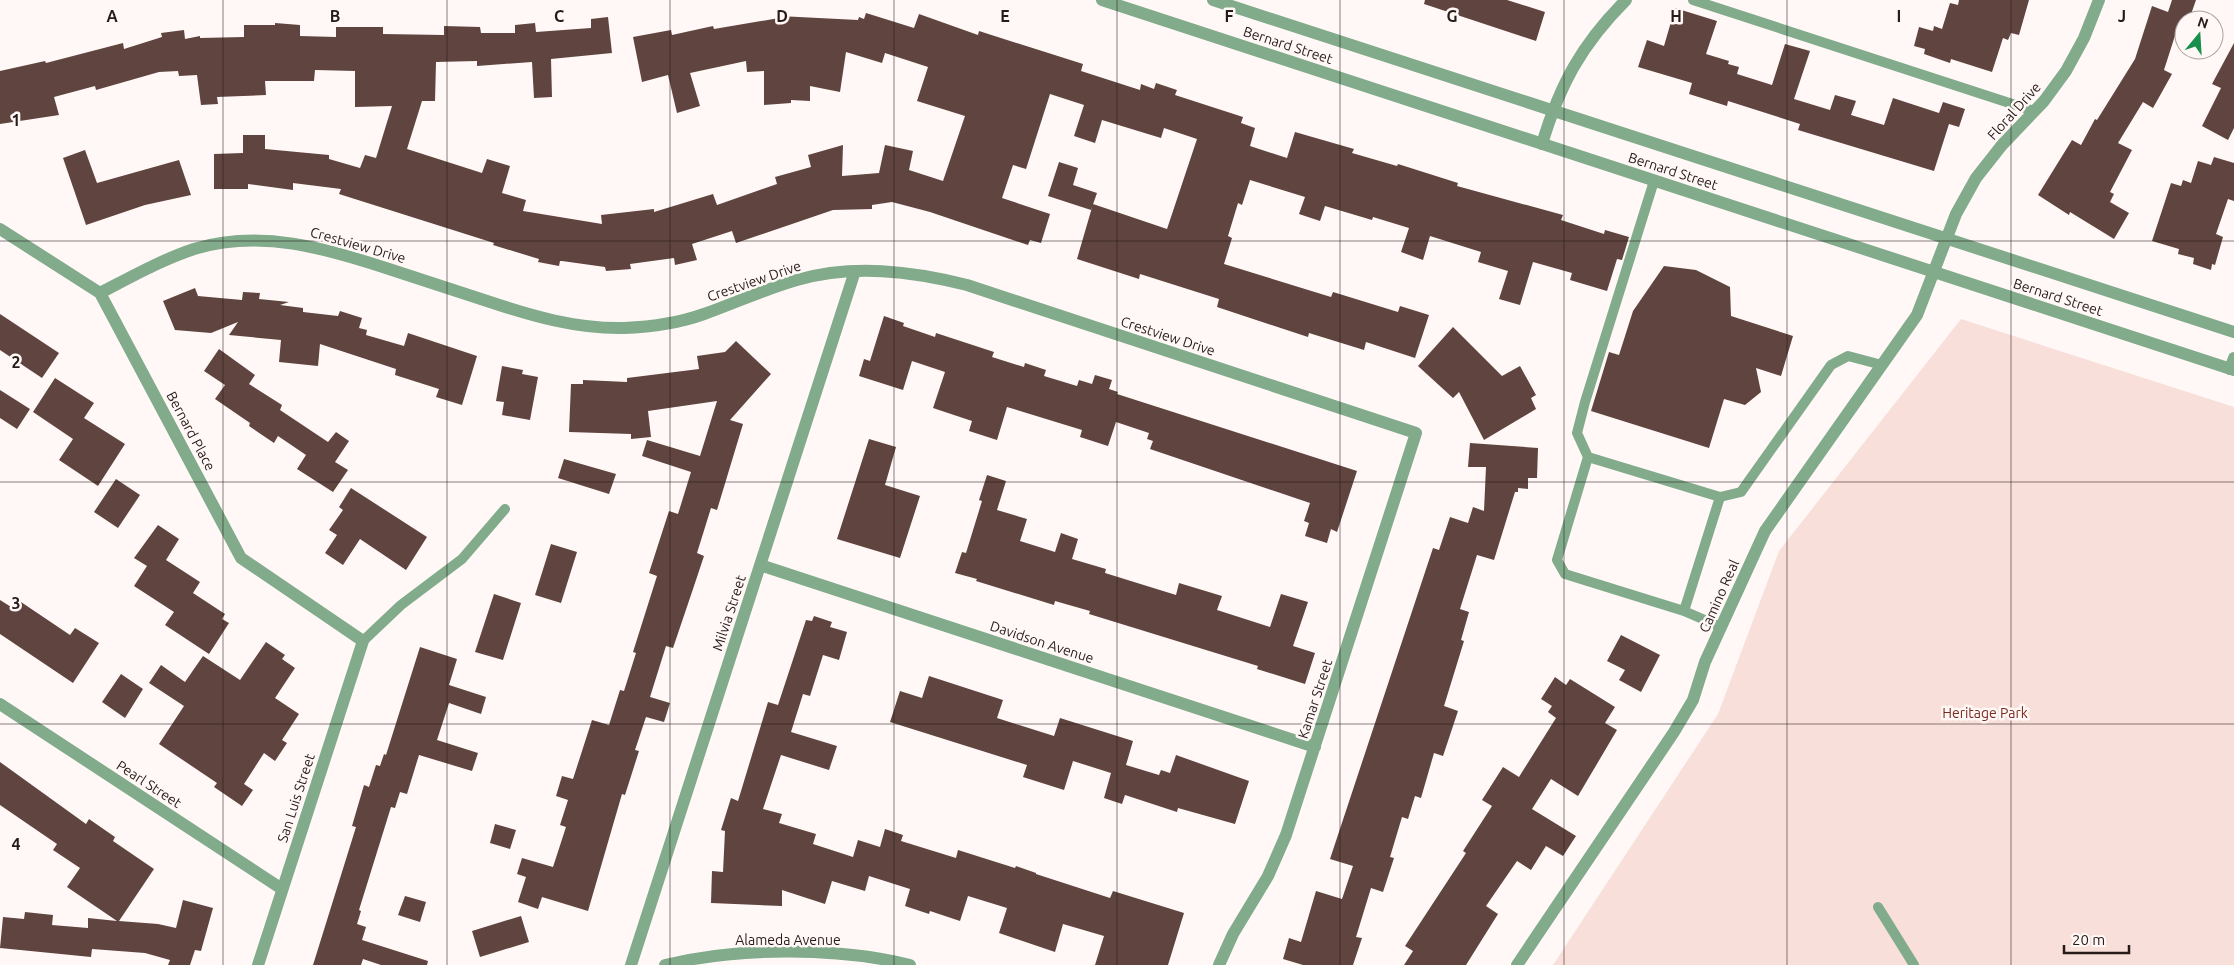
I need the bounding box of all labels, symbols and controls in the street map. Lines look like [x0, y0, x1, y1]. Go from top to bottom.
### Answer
text: A [106, 7, 118, 25]
text: B [330, 7, 340, 25]
text: C [554, 7, 564, 25]
text: D [776, 7, 788, 25]
text: E [1000, 7, 1010, 25]
text: F [1225, 7, 1234, 25]
text: G [1446, 7, 1458, 25]
text: H [1670, 7, 1682, 25]
text: I [1897, 7, 1901, 25]
text: J [2118, 7, 2126, 25]
north arrow [2174, 10, 2224, 60]
text: N [2196, 13, 2210, 32]
street label: Bernard Street [1241, 23, 1335, 67]
street label: Floral Drive [1984, 79, 2044, 143]
text: 1 [11, 111, 21, 129]
street label: Bernard Street [1626, 149, 1720, 193]
street label: Crestview Drive [309, 224, 407, 266]
street label: Crestview Drive [705, 257, 803, 305]
street label: Bernard Street [2011, 275, 2105, 319]
street label: Crestview Drive [1119, 313, 1217, 359]
text: 2 [11, 353, 21, 371]
street label: Bernard Place [163, 389, 219, 473]
street label: Camino Real [1696, 557, 1742, 635]
street label: Milvia Street [709, 573, 749, 653]
text: 3 [11, 594, 21, 612]
street label: Davidson Avenue [988, 618, 1096, 666]
street label: Kamar Street [1295, 657, 1336, 741]
park label: Heritage Park [1942, 705, 2028, 721]
street label: San Luis Street [274, 751, 318, 845]
street label: Pearl Street [113, 757, 185, 811]
text: 4 [11, 835, 21, 853]
scale bar [2064, 922, 2129, 954]
text: 20 m [2072, 931, 2105, 948]
street label: Alameda Avenue [735, 932, 841, 948]

